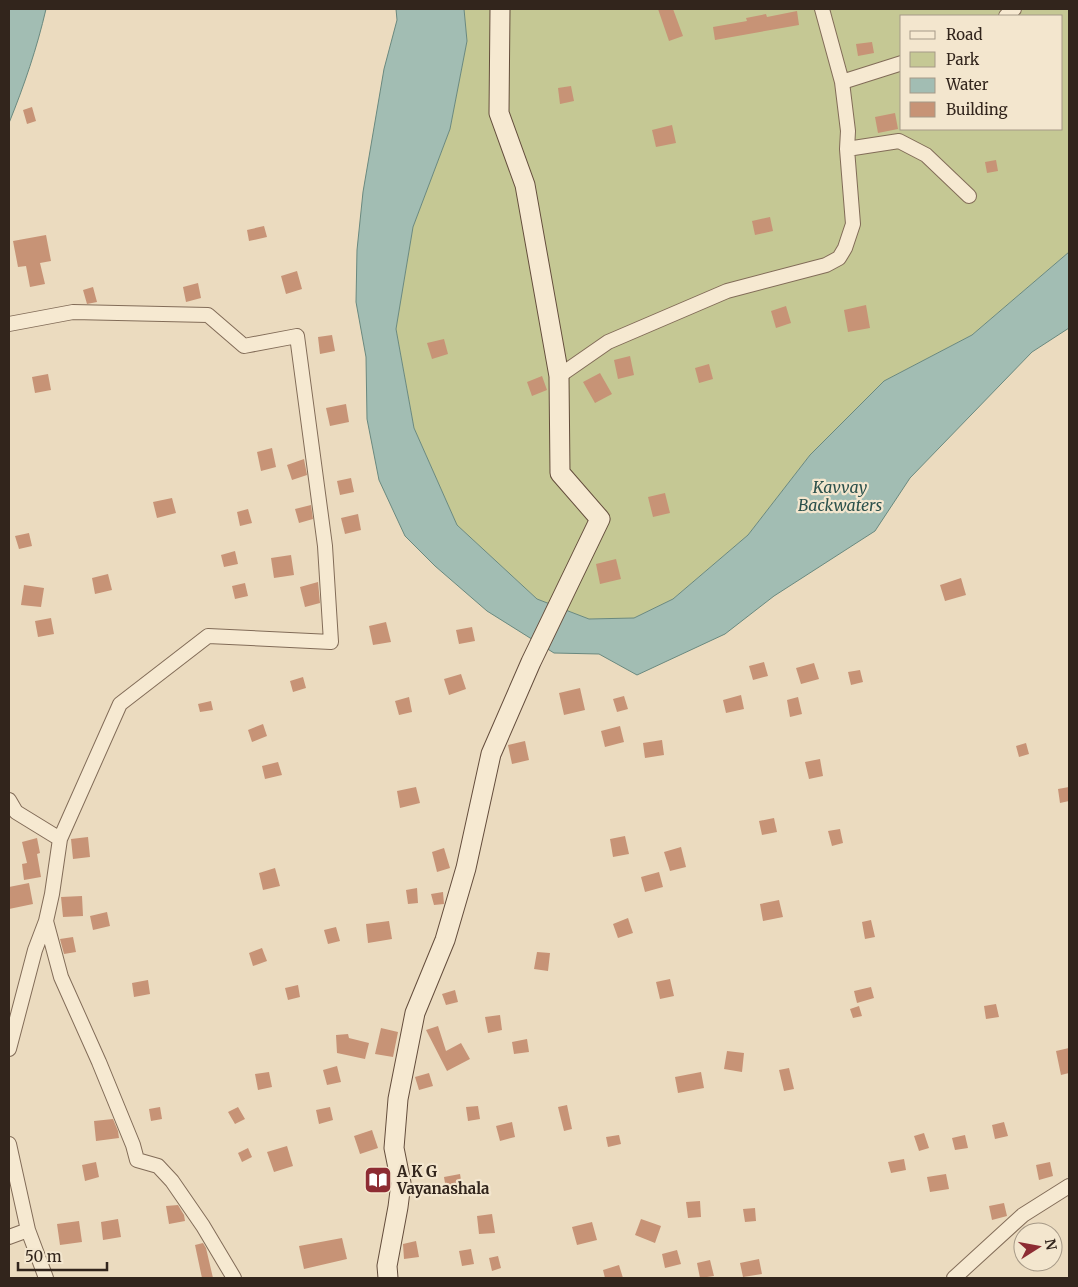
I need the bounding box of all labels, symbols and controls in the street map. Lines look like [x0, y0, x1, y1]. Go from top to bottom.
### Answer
legend [900, 15, 1063, 130]
text: Road [946, 25, 982, 44]
text: Park [946, 50, 980, 69]
text: Water [945, 75, 989, 94]
text: Building [946, 100, 1008, 119]
water label: Kavvay Backwaters [798, 477, 882, 515]
place label: A K G Vayanashala [396, 1162, 490, 1198]
library icon: A K G Vayanashala [363, 1165, 393, 1195]
north arrow [1013, 1222, 1063, 1272]
text: N [1041, 1237, 1061, 1252]
scale bar [18, 1240, 106, 1272]
text: 50 m [25, 1247, 62, 1266]

